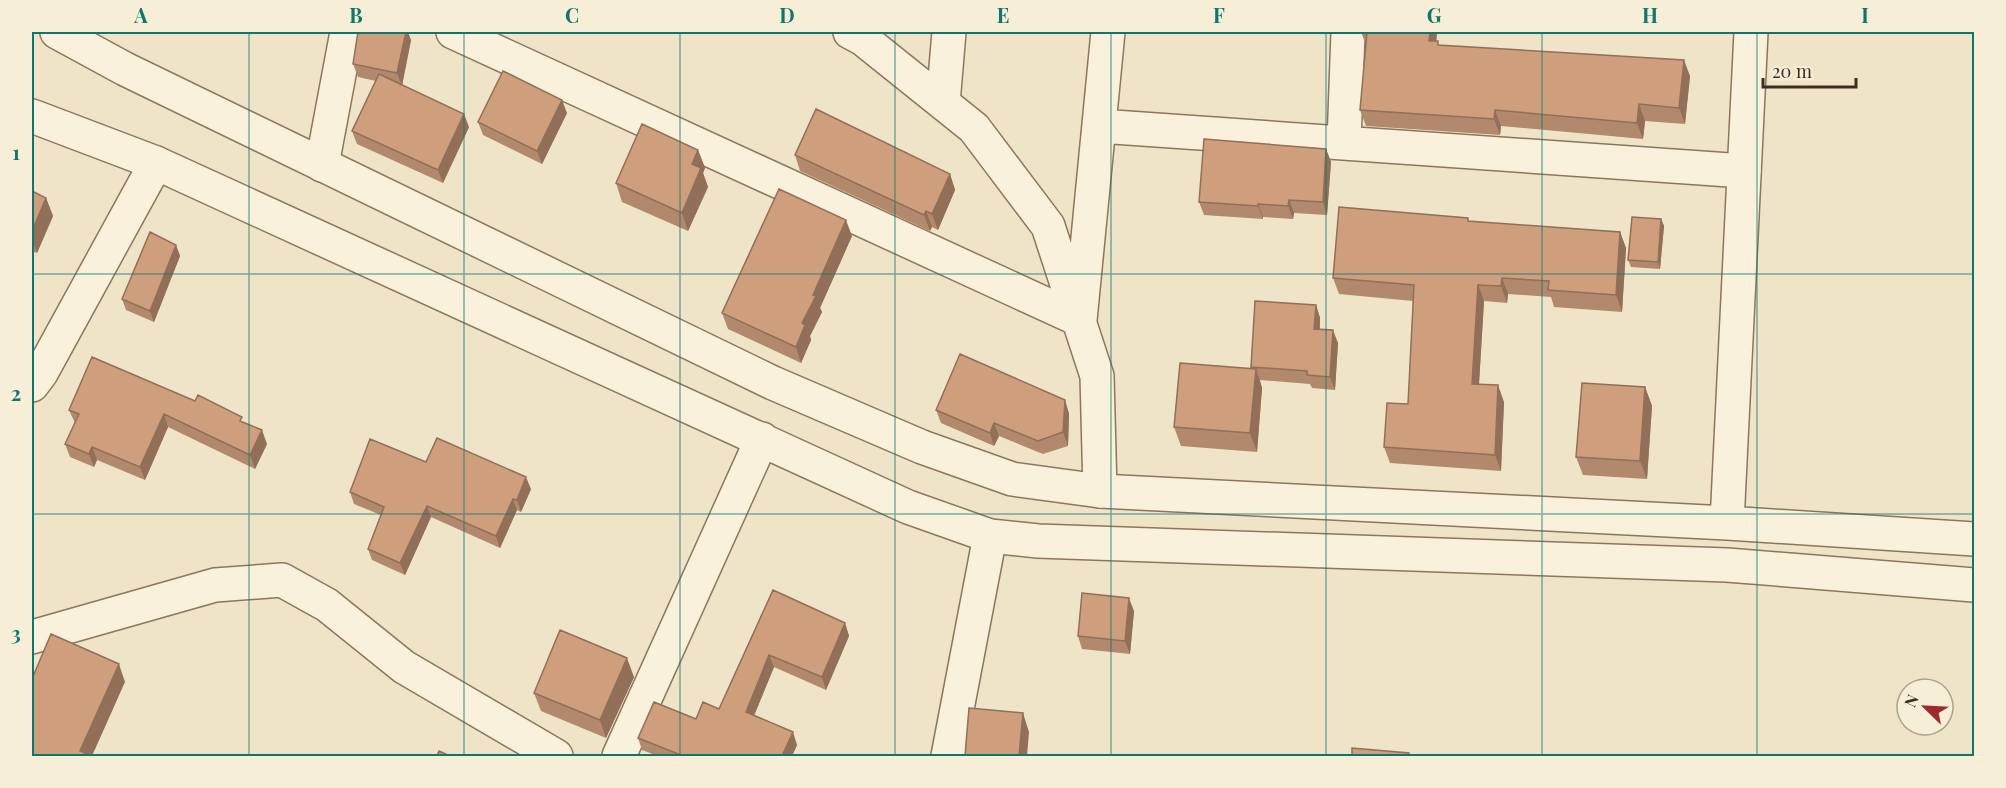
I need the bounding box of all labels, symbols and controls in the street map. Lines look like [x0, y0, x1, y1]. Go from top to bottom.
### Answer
text: A [133, 1, 148, 28]
text: B [349, 1, 363, 28]
text: C [565, 1, 579, 28]
text: D [779, 1, 795, 28]
text: E [997, 1, 1009, 28]
text: F [1213, 1, 1225, 28]
text: G [1427, 1, 1442, 28]
text: H [1642, 1, 1658, 28]
text: I [1861, 1, 1869, 28]
scale bar [1763, 51, 1856, 89]
text: 20 m [1772, 59, 1812, 83]
text: 1 [12, 138, 20, 165]
text: 2 [11, 379, 21, 406]
text: 3 [11, 619, 21, 646]
north arrow [1895, 677, 1955, 737]
text: N [1899, 691, 1923, 710]

